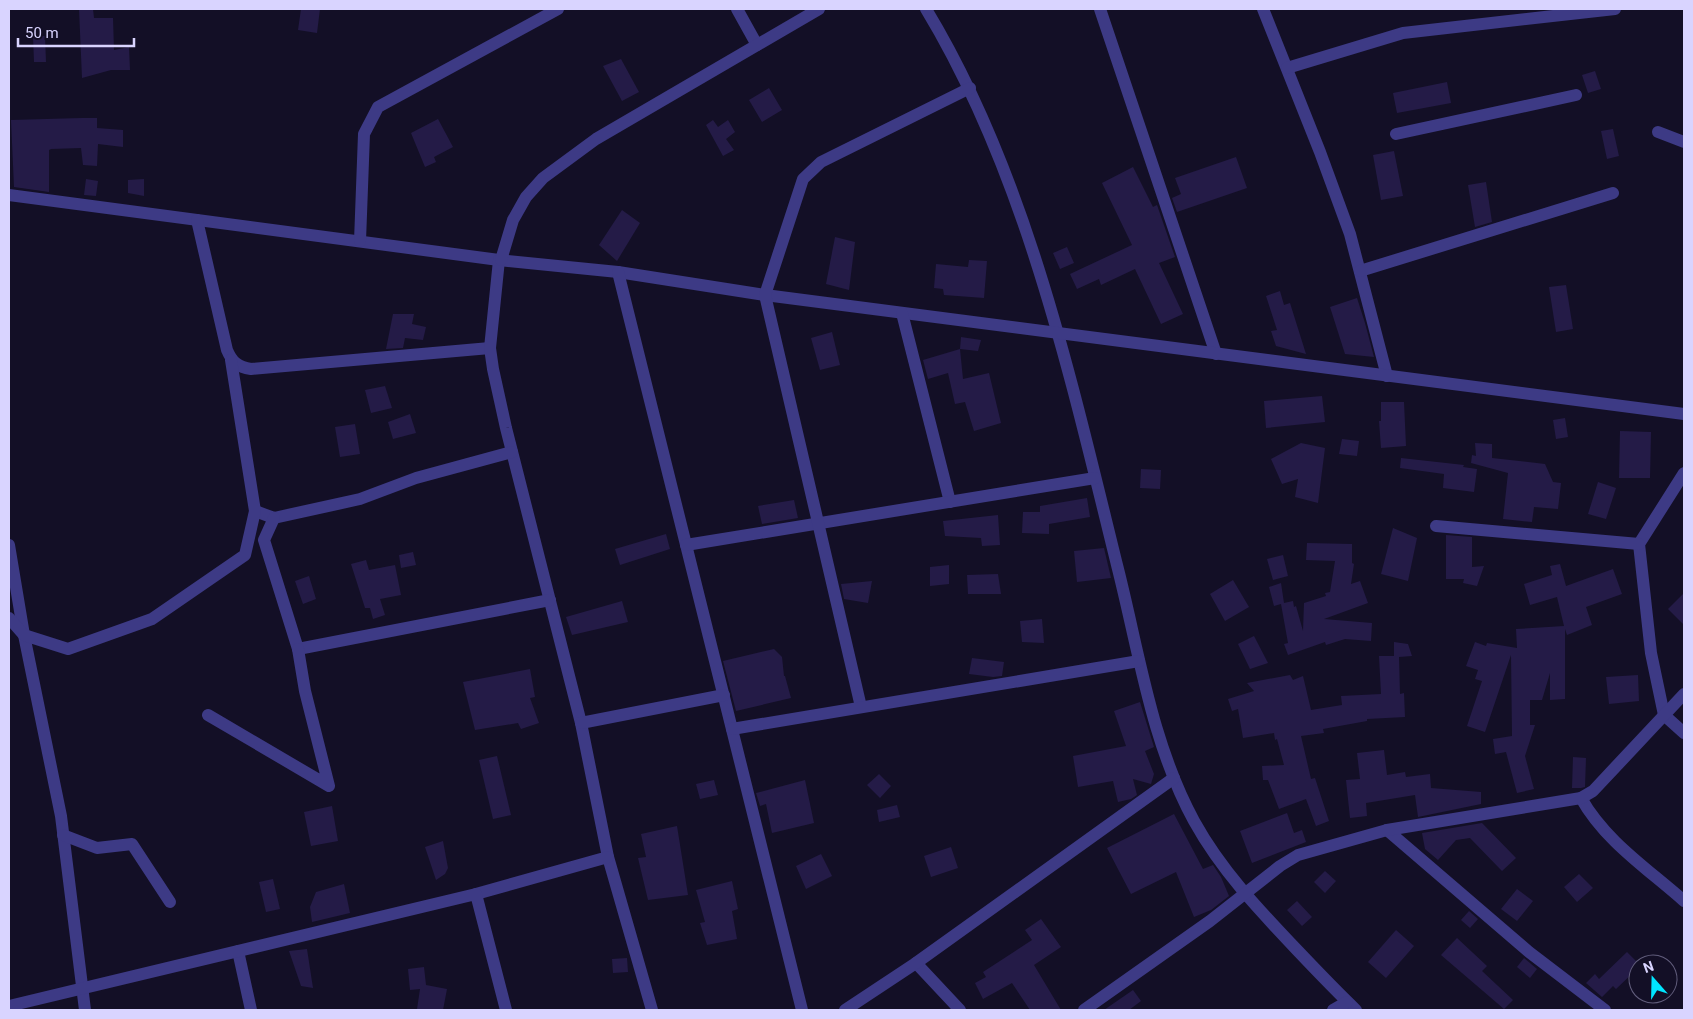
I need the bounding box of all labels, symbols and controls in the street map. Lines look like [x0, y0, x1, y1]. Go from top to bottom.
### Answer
scale bar [18, 15, 134, 47]
text: 50 m [25, 24, 59, 42]
north arrow [1628, 954, 1678, 1004]
text: N [1641, 958, 1656, 976]

